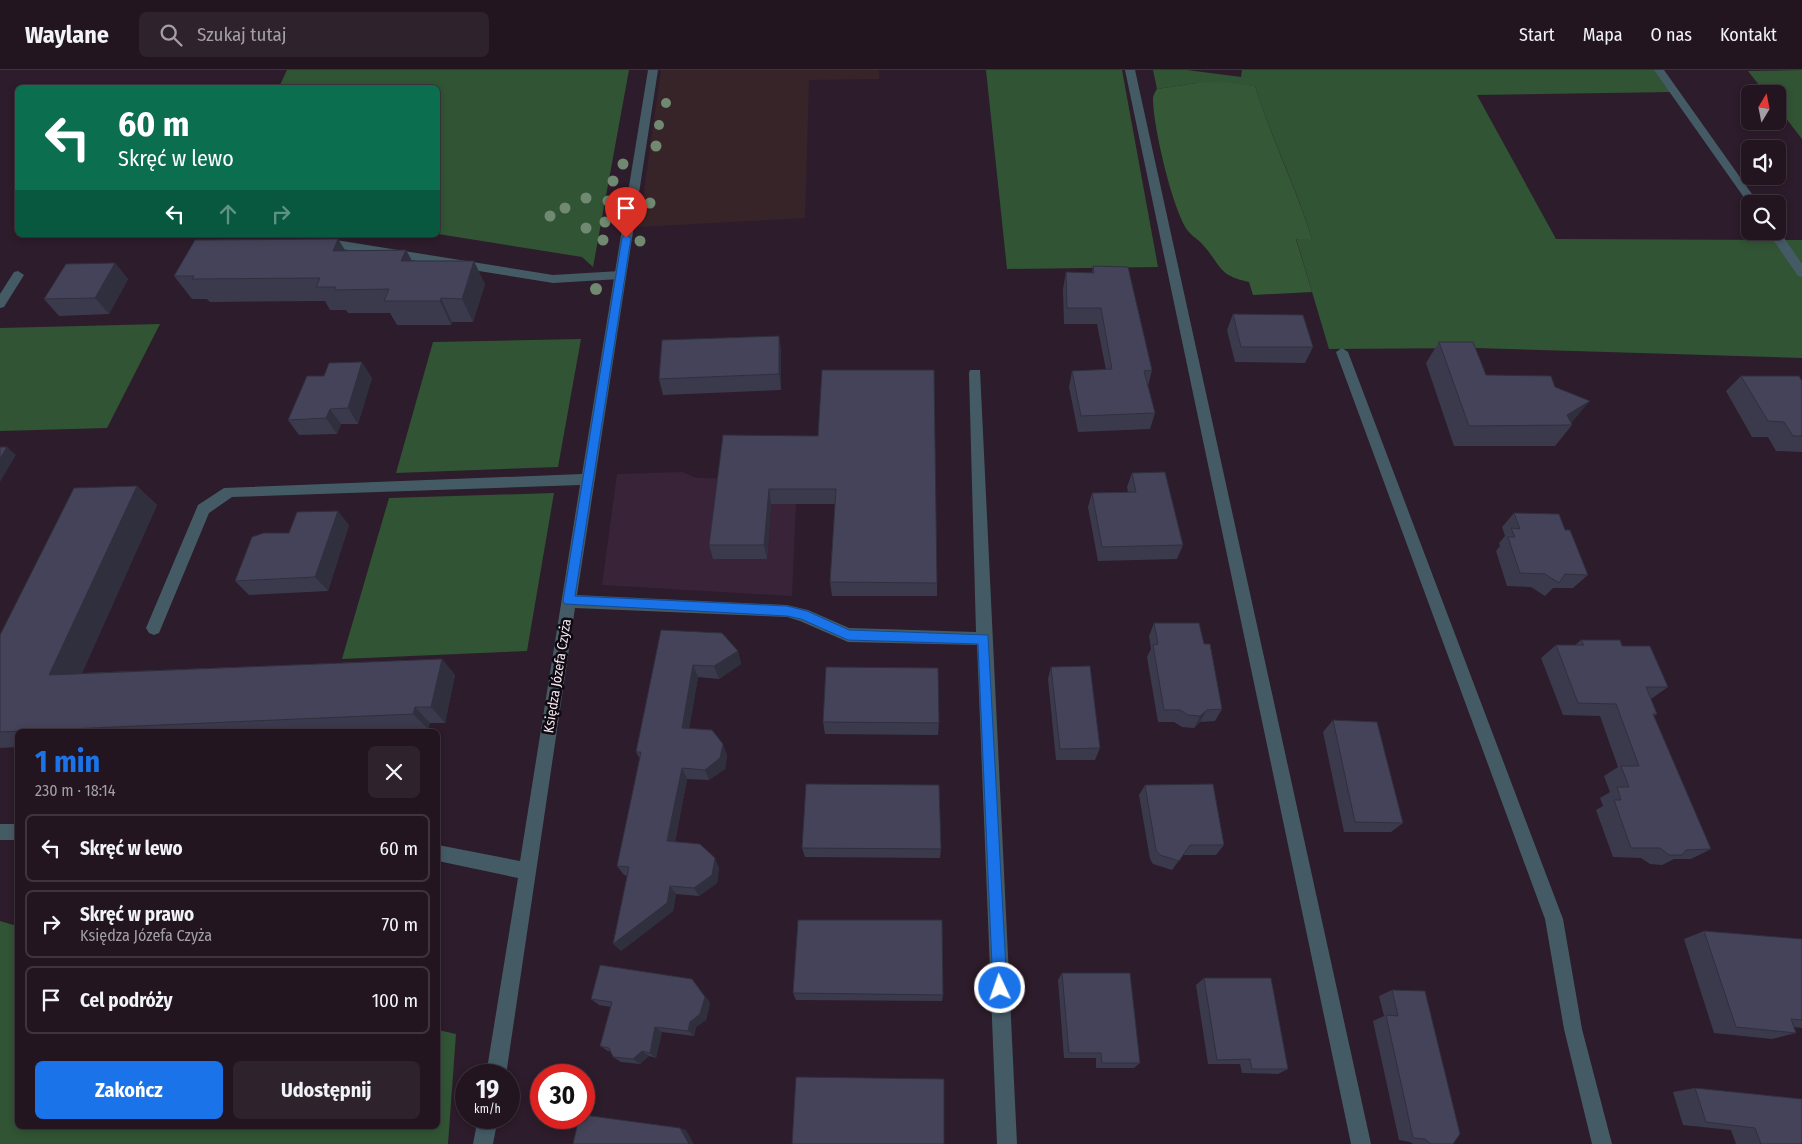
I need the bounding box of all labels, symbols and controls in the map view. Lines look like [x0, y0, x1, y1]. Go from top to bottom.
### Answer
search box [139, 12, 489, 57]
text: Waylane [25, 21, 109, 49]
icon: search [157, 21, 185, 49]
text: Szukaj tutaj [197, 23, 287, 46]
text: Start [1519, 24, 1555, 46]
text: Mapa [1583, 24, 1623, 46]
text: O nas [1651, 24, 1692, 46]
text: Kontakt [1720, 24, 1777, 46]
north arrow [1741, 85, 1786, 130]
map controls [1741, 85, 1786, 240]
text: 60 m [118, 103, 189, 145]
icon: left [35, 105, 100, 170]
button: sound [1741, 140, 1786, 185]
text: Skręć w lewo [118, 145, 234, 172]
pin [605, 187, 647, 238]
icon: arrive [612, 194, 640, 222]
button: search [1741, 195, 1786, 240]
icon: left [161, 200, 189, 228]
icon: ahead [214, 200, 242, 228]
icon: right [267, 200, 295, 228]
street label: Księdza Józefa Czyża [540, 618, 575, 734]
text: 1 min [35, 744, 100, 780]
button: close [368, 746, 420, 798]
text: 230 m · 18:14 [35, 781, 116, 800]
icon: left [37, 834, 65, 862]
text: Skręć w lewo [80, 837, 183, 860]
text: 60 m [380, 837, 418, 860]
text: Skręć w prawo [80, 903, 194, 926]
icon: right [37, 910, 65, 938]
text: 70 m [382, 913, 418, 936]
text: Księdza Józefa Czyża [80, 926, 212, 945]
position arrow [973, 961, 1025, 1013]
icon: arrive [37, 986, 65, 1014]
text: Cel podróży [80, 989, 173, 1012]
text: 100 m [372, 989, 418, 1012]
button: Zakończ [35, 1061, 223, 1119]
button: Udostępnij [233, 1061, 420, 1119]
speed limit sign: 30 [530, 1064, 595, 1129]
text: 19 [476, 1075, 499, 1105]
text: km/h [474, 1102, 501, 1116]

